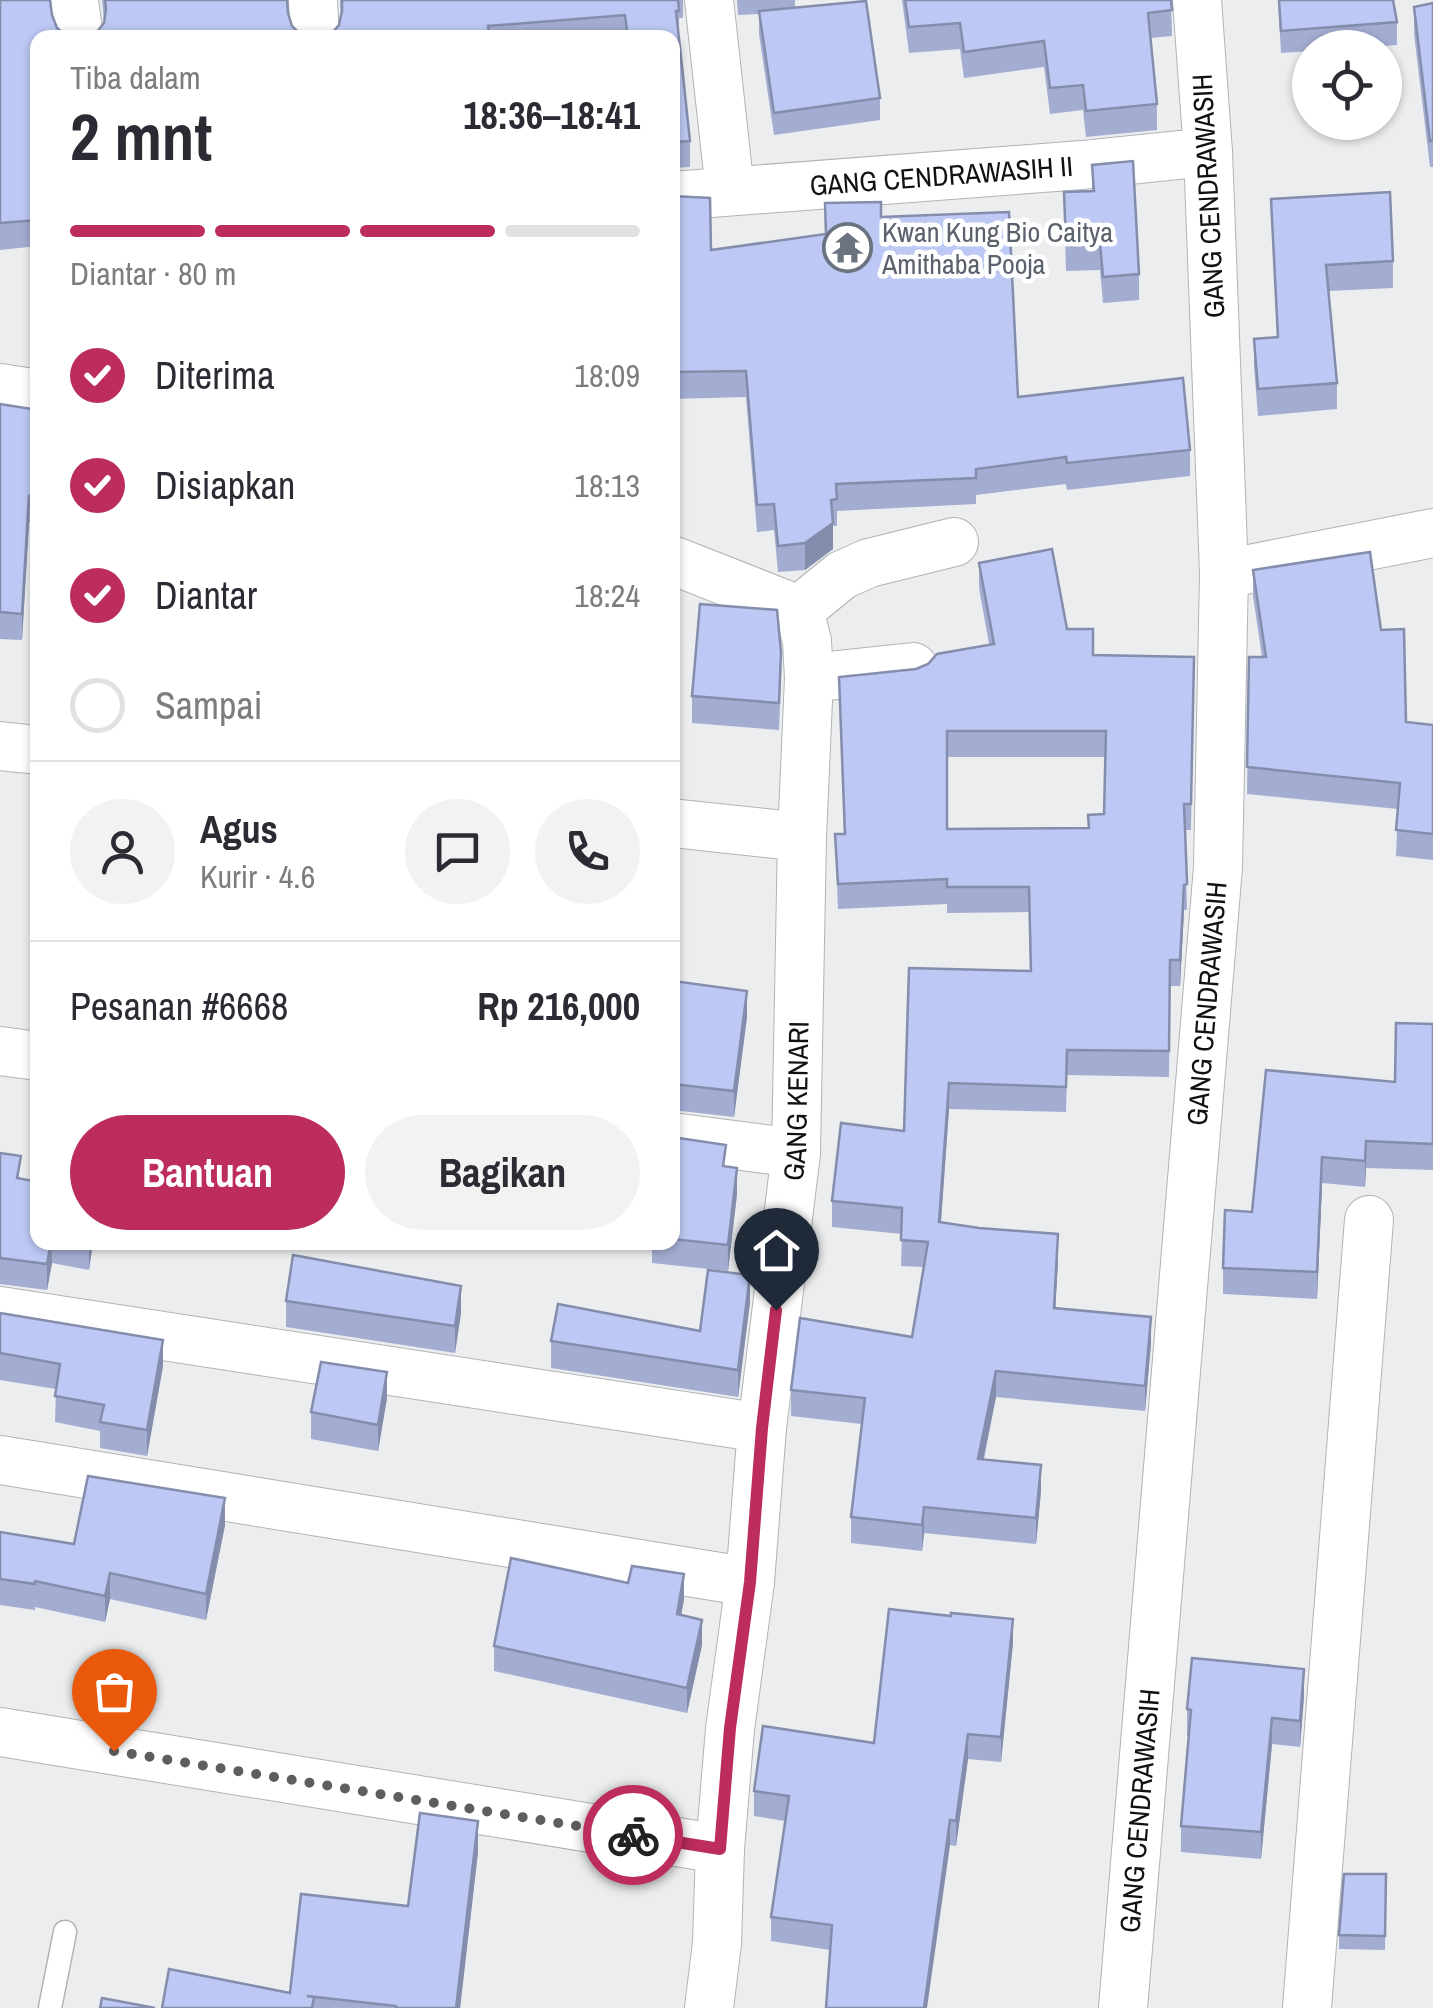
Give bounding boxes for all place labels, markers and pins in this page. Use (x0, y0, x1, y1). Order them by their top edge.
place label: Kwan Kung Bio Caitya Amithaba Pooja (881, 213, 1113, 283)
temple icon: Kwan Kung Bio Caitya Amithaba Pooja (821, 222, 873, 274)
pin (734, 1208, 819, 1311)
pin (72, 1649, 157, 1752)

